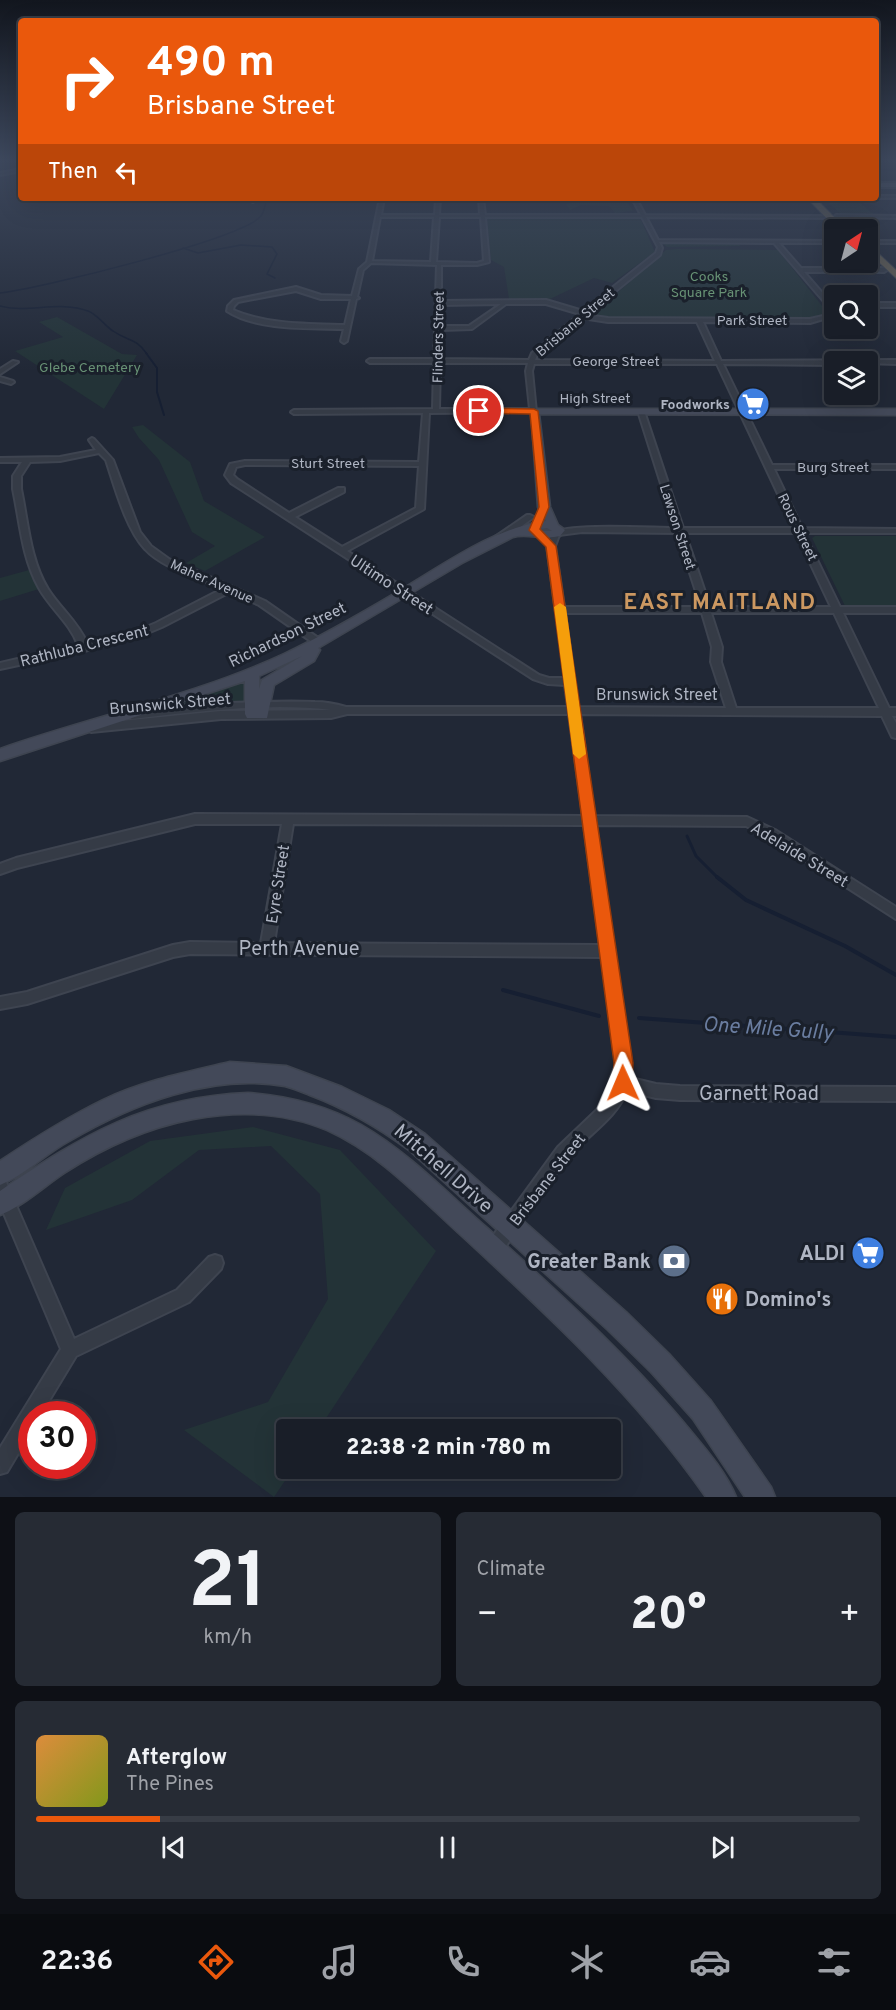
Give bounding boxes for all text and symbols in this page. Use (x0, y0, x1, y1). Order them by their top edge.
text: 490 m (147, 38, 275, 91)
icon: right (48, 42, 126, 120)
text: Brisbane Street (147, 90, 336, 124)
icon: left (110, 156, 143, 189)
text: Then (48, 159, 98, 186)
north arrow (824, 219, 878, 273)
map controls (824, 219, 878, 405)
park label: Cooks Square Park (671, 269, 747, 302)
street label: Brisbane Street (533, 285, 619, 361)
button: search (824, 285, 878, 339)
street label: Flinders Street (430, 291, 449, 383)
street label: Park Street (717, 313, 787, 330)
button: layers (824, 351, 878, 405)
street label: George Street (572, 354, 660, 371)
park label: Glebe Cemetery (39, 360, 141, 377)
pin (453, 385, 504, 436)
supermarket icon: Foodworks (735, 386, 771, 422)
street label: High Street (560, 391, 630, 408)
icon: arrive (462, 394, 495, 427)
place label: Foodworks (661, 397, 730, 414)
street label: Sturt Street (291, 456, 365, 473)
street label: Burg Street (797, 460, 869, 477)
street label: Lawson Street (655, 483, 698, 572)
street label: Rous Street (773, 491, 820, 564)
street label: Ultimo Street (345, 551, 436, 620)
street label: Maher Avenue (167, 557, 255, 608)
district label: EAST MAITLAND (623, 590, 817, 617)
street label: Richardson Street (226, 599, 350, 673)
street label: Rathluba Crescent (18, 621, 151, 673)
street label: Brunswick Street (596, 686, 718, 706)
street label: Brunswick Street (109, 690, 232, 720)
street label: Adelaide Street (747, 819, 851, 893)
street label: Eyre Street (263, 843, 295, 925)
street label: Perth Avenue (239, 937, 359, 963)
water label: One Mile Gully (702, 1011, 835, 1048)
position arrow (591, 1051, 655, 1115)
street label: Garnett Road (699, 1082, 819, 1108)
street label: Mitchell Drive (388, 1119, 498, 1220)
street label: Brisbane Street (506, 1130, 591, 1230)
supermarket icon: ALDI (850, 1235, 886, 1271)
place label: ALDI (799, 1242, 845, 1268)
bank icon: Greater Bank (656, 1243, 692, 1279)
place label: Greater Bank (527, 1250, 651, 1276)
restaurant icon: Domino's (704, 1281, 740, 1317)
place label: Domino's (745, 1288, 831, 1314)
speed limit sign: 30 (18, 1401, 96, 1479)
text: 22:38 · 2 min · 780 m (346, 1435, 551, 1462)
text: 21 (188, 1536, 267, 1635)
text: Climate (477, 1557, 545, 1583)
text: 20° (630, 1588, 706, 1645)
text: − (477, 1595, 498, 1637)
text: + (839, 1595, 860, 1637)
text: km/h (203, 1625, 252, 1651)
text: Afterglow (126, 1745, 227, 1772)
text: The Pines (126, 1772, 214, 1798)
icon: previous (157, 1831, 190, 1864)
icon: pause (431, 1831, 464, 1864)
icon: next (706, 1831, 739, 1864)
icon: directions (195, 1941, 237, 1983)
icon: music (319, 1941, 361, 1983)
icon: phone (442, 1941, 484, 1983)
icon: climate (566, 1941, 608, 1983)
icon: car (689, 1941, 731, 1983)
icon: filters (813, 1941, 855, 1983)
text: 22:36 (41, 1945, 113, 1979)

